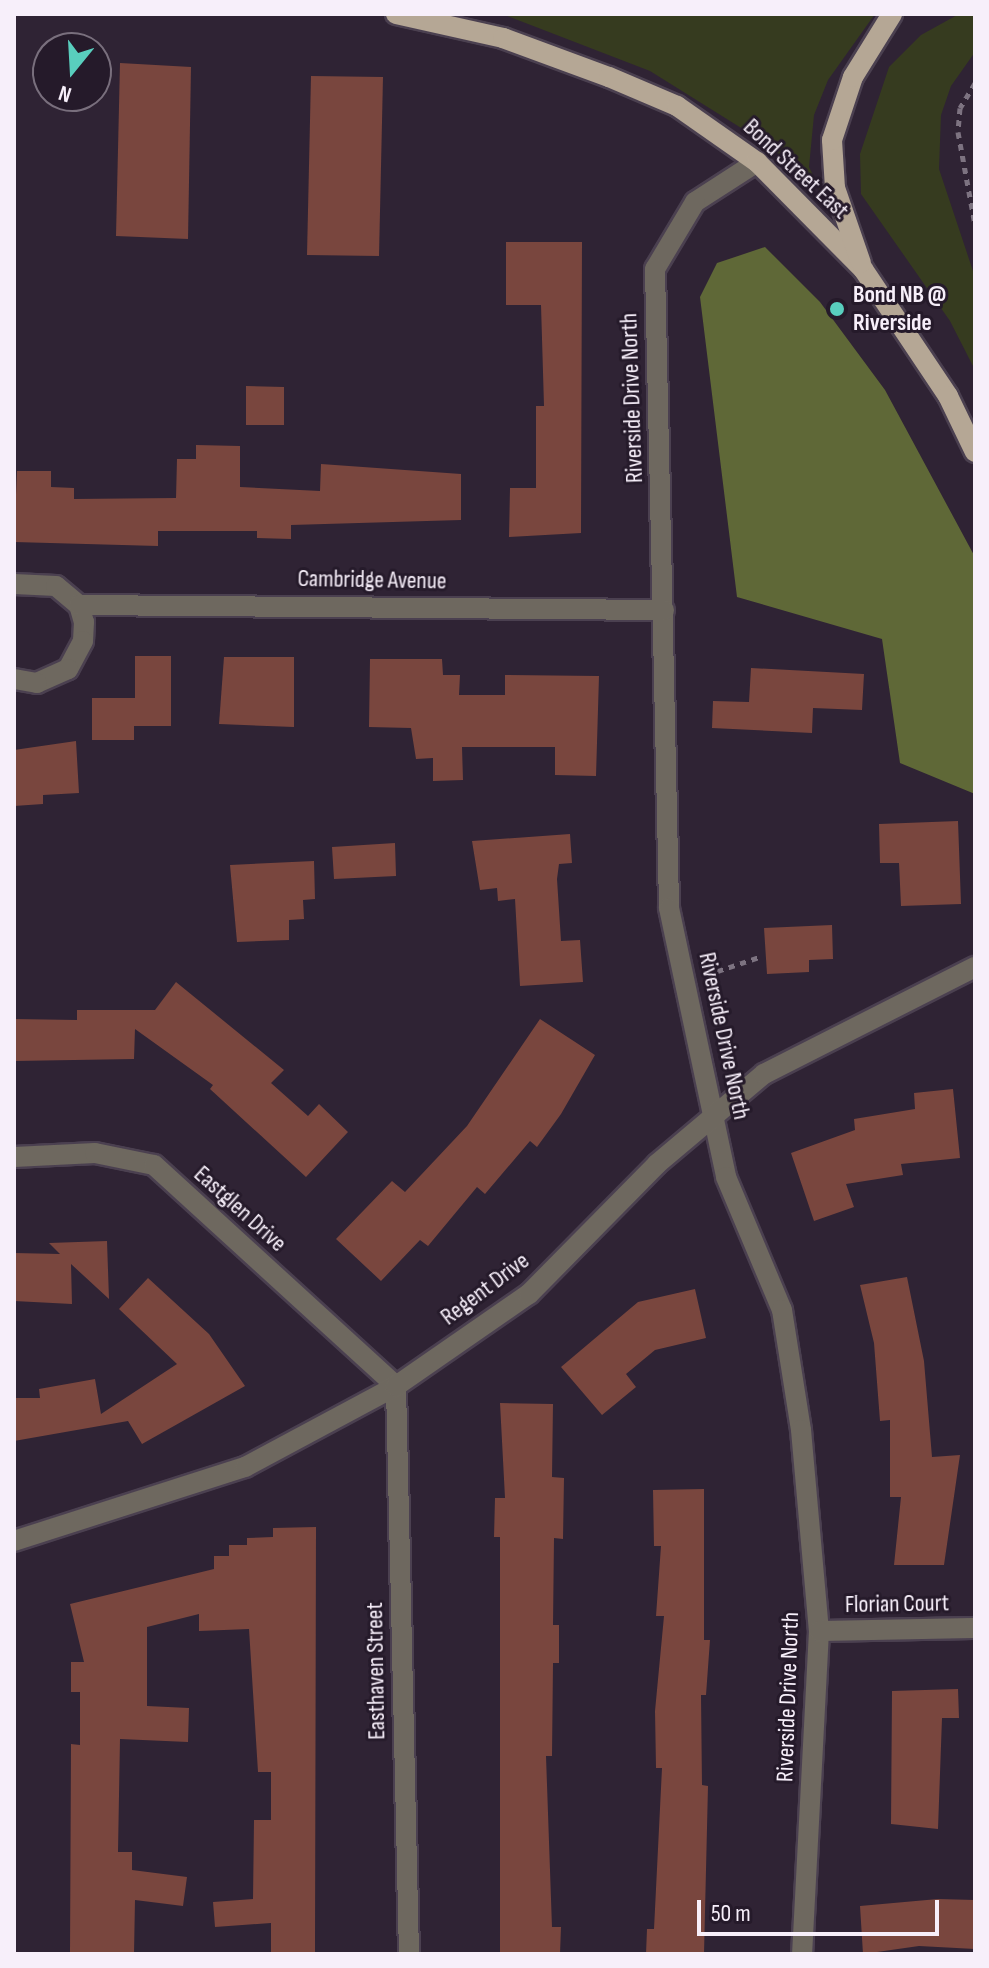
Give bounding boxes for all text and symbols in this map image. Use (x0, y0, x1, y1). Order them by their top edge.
north arrow (32, 32, 112, 112)
text: N (55, 79, 75, 108)
street label: Bond Street East (737, 113, 855, 225)
place label: Bond NB @ Riverside (853, 281, 946, 337)
marker: Bond NB @ Riverside (828, 300, 846, 318)
street label: Riverside Drive North (615, 313, 649, 483)
street label: Cambridge Avenue (297, 564, 447, 596)
street label: Riverside Drive North (692, 950, 756, 1122)
street label: Eastglen Drive (188, 1160, 292, 1258)
street label: Regent Drive (435, 1246, 535, 1332)
street label: Florian Court (845, 1589, 949, 1619)
street label: Easthaven Street (360, 1602, 392, 1740)
street label: Riverside Drive North (771, 1612, 805, 1782)
scale bar (701, 1884, 943, 1934)
text: 50 m (711, 1899, 751, 1928)

